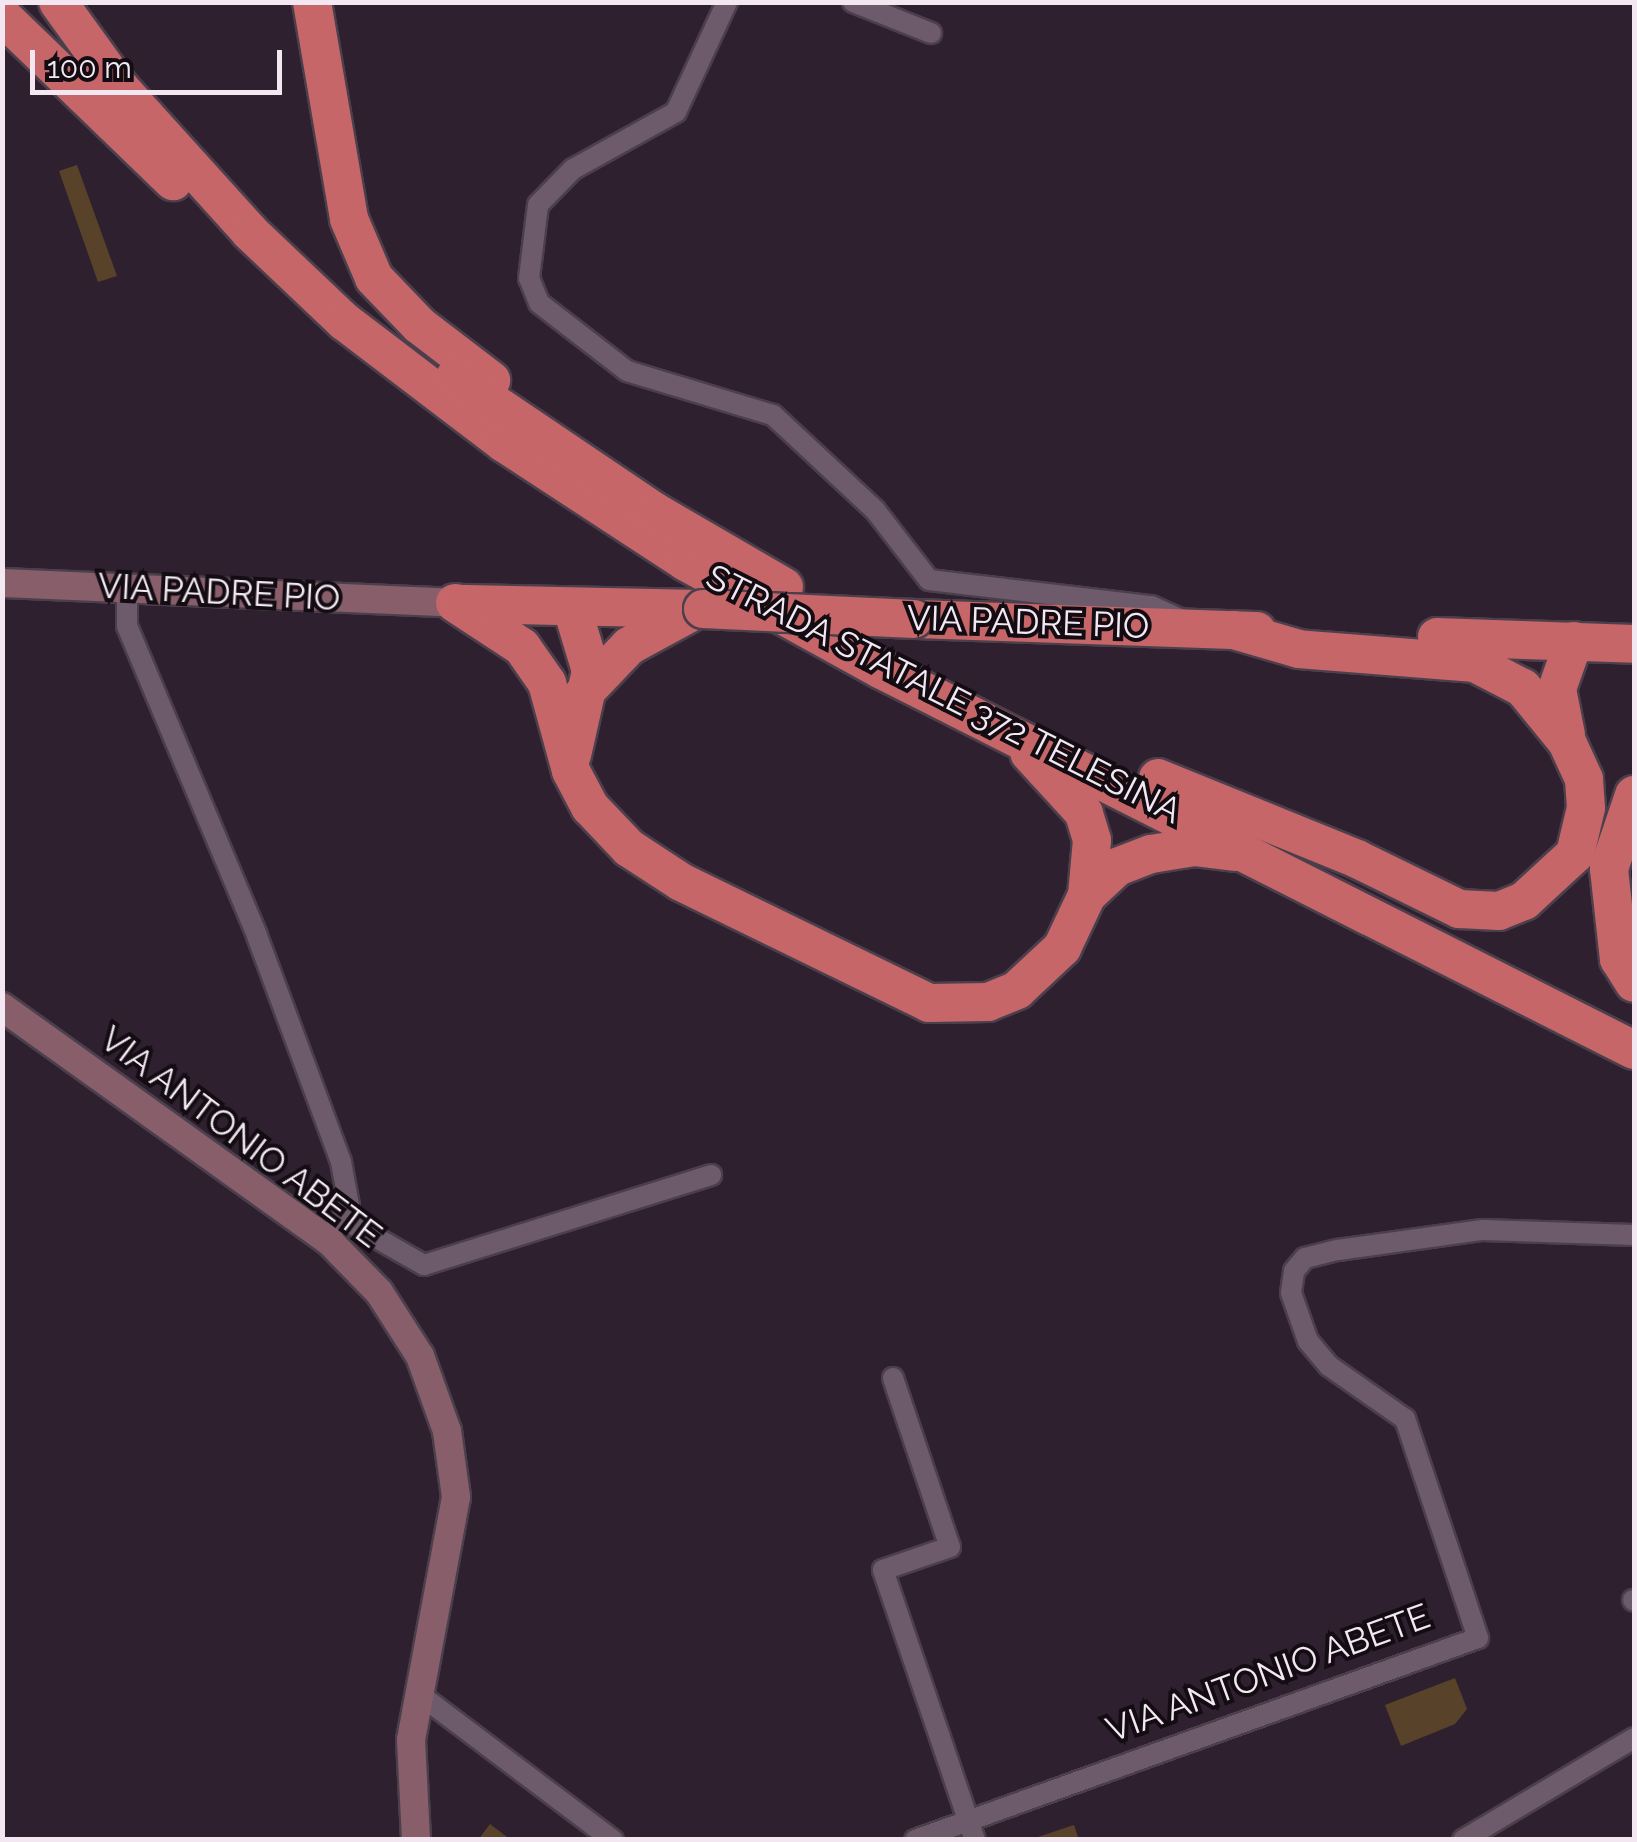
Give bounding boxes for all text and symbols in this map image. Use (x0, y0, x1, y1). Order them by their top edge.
scale bar (35, 30, 288, 92)
text: 100 m (47, 50, 132, 85)
street label: STRADA STATALE 372 TELESINA (699, 555, 1189, 833)
street label: VIA PADRE PIO (96, 565, 342, 619)
street label: VIA PADRE PIO (906, 597, 1150, 647)
street label: VIA ANTONIO ABETE (91, 1017, 391, 1257)
street label: VIA ANTONIO ABETE (1099, 1594, 1437, 1752)

